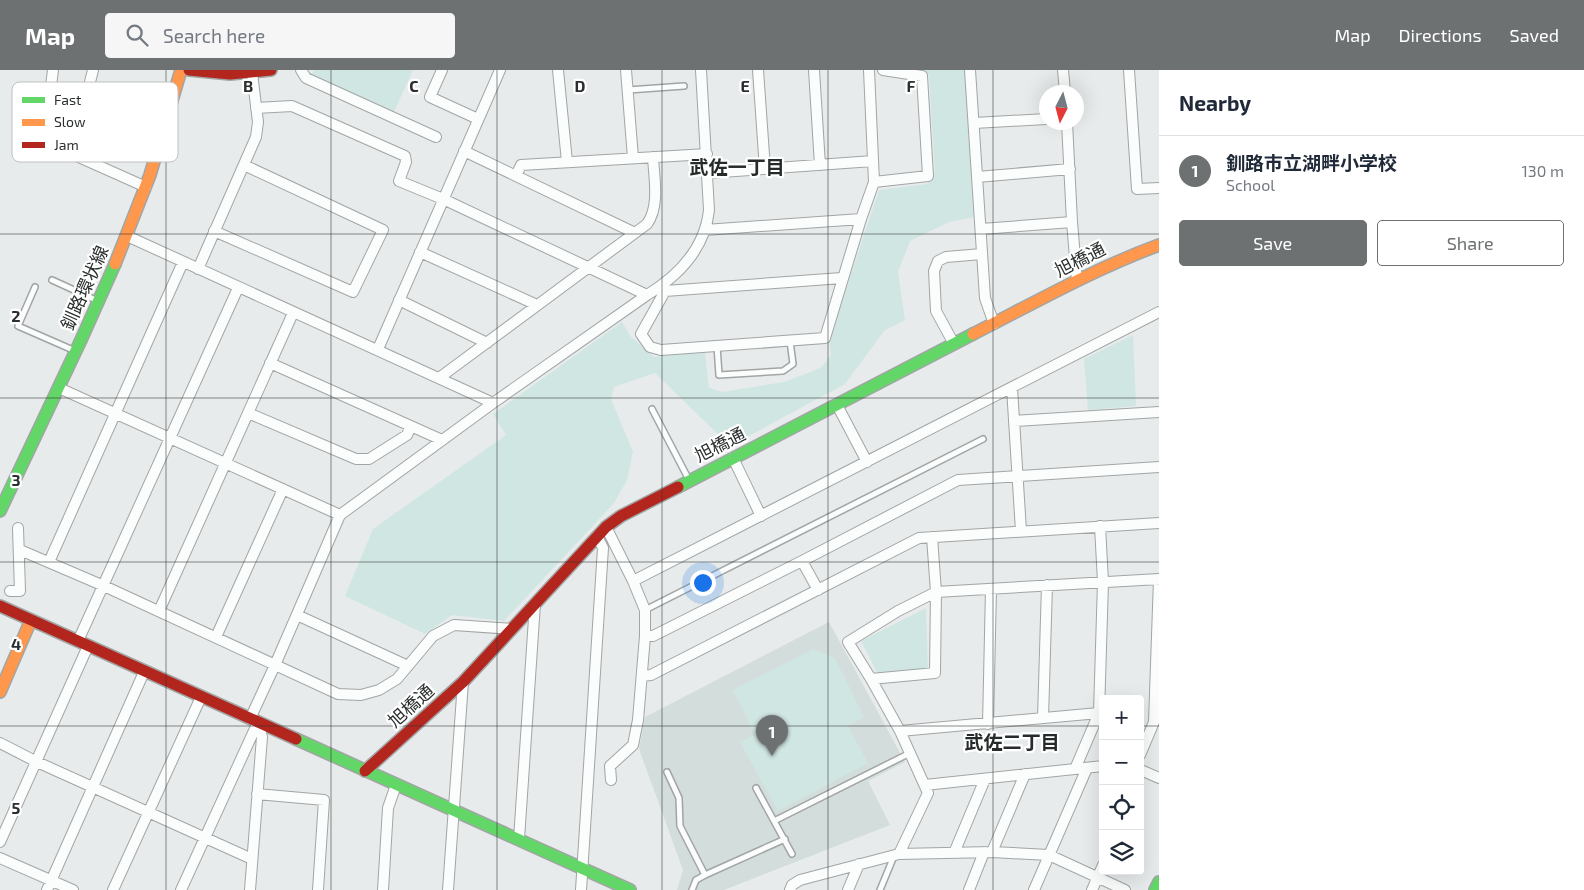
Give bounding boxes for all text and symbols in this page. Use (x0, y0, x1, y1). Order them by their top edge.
search box (105, 13, 455, 58)
text: Map (25, 21, 75, 50)
icon: search (123, 21, 151, 49)
text: Search here (163, 24, 265, 47)
text: Map (1334, 24, 1371, 46)
text: Directions (1399, 24, 1482, 46)
text: Saved (1510, 24, 1559, 46)
text: B (243, 76, 253, 95)
text: C (409, 76, 419, 95)
text: D (575, 76, 586, 95)
text: E (740, 76, 750, 95)
text: F (907, 76, 916, 95)
legend (12, 82, 178, 162)
north arrow (1039, 85, 1084, 130)
text: Nearby (1179, 90, 1251, 115)
text: Fast (54, 91, 81, 108)
text: Slow (54, 113, 86, 130)
text: Jam (54, 136, 79, 153)
text: 釧路市立湖畔小学校 (1226, 151, 1397, 174)
district label: 武佐一丁目 (689, 155, 785, 178)
text: 1 (1192, 161, 1198, 180)
text: 130 m (1522, 161, 1564, 180)
text: School (1226, 175, 1275, 194)
button: Save (1179, 220, 1367, 266)
button: Share (1377, 220, 1564, 266)
street label: 旭橋通 (1050, 237, 1109, 281)
street label: 釧路環状線 (56, 242, 112, 333)
text: 2 (11, 306, 21, 325)
street label: 旭橋通 (690, 422, 749, 466)
text: 3 (11, 470, 21, 489)
your location (690, 570, 716, 596)
text: 4 (11, 634, 21, 653)
street label: 旭橋通 (383, 679, 438, 731)
map controls (1099, 695, 1144, 875)
button: + (1099, 695, 1144, 740)
pin: 1 (756, 715, 788, 756)
district label: 武佐二丁目 (964, 730, 1060, 753)
button: − (1099, 740, 1144, 785)
button: locate (1099, 785, 1144, 830)
text: 5 (12, 798, 21, 817)
button: layers (1099, 830, 1144, 875)

